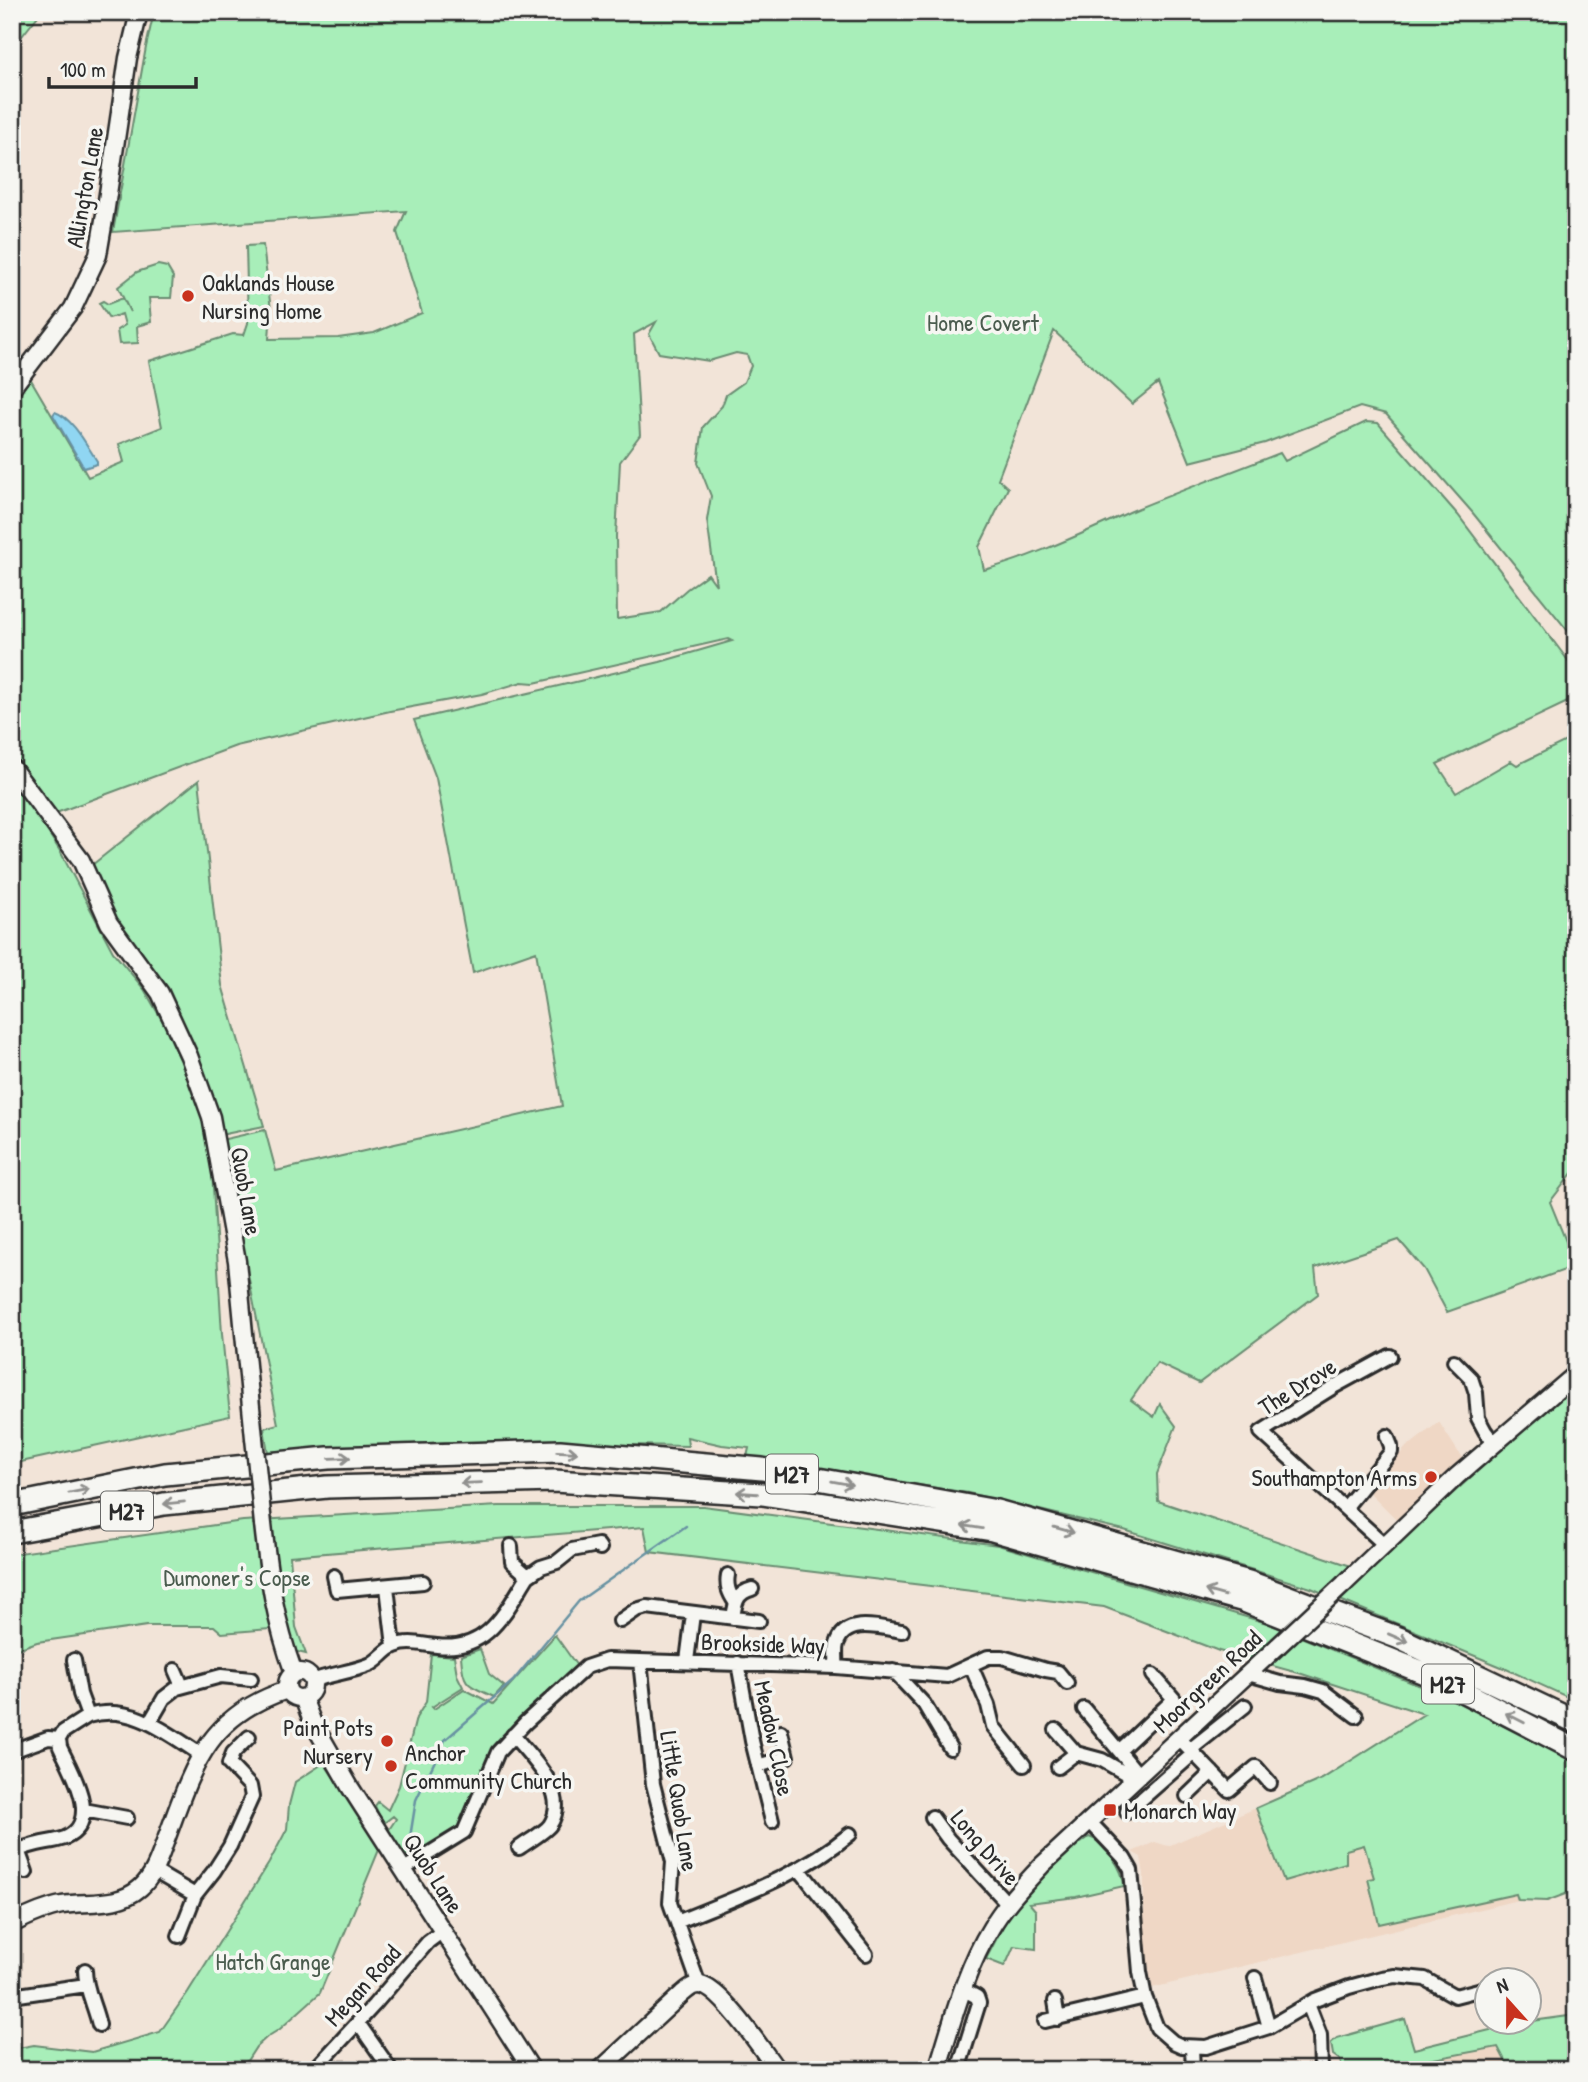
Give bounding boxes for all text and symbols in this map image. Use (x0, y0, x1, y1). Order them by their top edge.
scale bar (49, 46, 196, 90)
text: 100 m (60, 55, 106, 84)
street label: Allington Lane (58, 124, 110, 250)
place label: Oaklands House Nursing Home (202, 266, 335, 326)
marker: Oaklands House Nursing Home (180, 288, 196, 304)
park label: Home Covert (927, 306, 1040, 338)
street label: Quob Lane (224, 1144, 271, 1238)
street label: The Drove (1252, 1349, 1342, 1422)
one-way arrow (555, 1445, 578, 1458)
one-way arrow (328, 1451, 351, 1464)
road number: M27 (766, 1455, 818, 1494)
place label: Southampton Arms (1252, 1461, 1417, 1493)
marker: Southampton Arms (1423, 1469, 1439, 1485)
one-way arrow (460, 1476, 483, 1490)
one-way arrow (830, 1477, 853, 1490)
one-way arrow (67, 1484, 90, 1498)
one-way arrow (736, 1486, 759, 1499)
road number: M27 (101, 1492, 153, 1530)
one-way arrow (164, 1497, 186, 1510)
one-way arrow (961, 1520, 984, 1533)
one-way arrow (1053, 1524, 1075, 1537)
park label: Dumoner's Copse (163, 1561, 311, 1593)
one-way arrow (1204, 1586, 1227, 1599)
street label: Moorgreen Road (1146, 1622, 1268, 1740)
street label: Brookside Way (700, 1625, 826, 1661)
one-way arrow (1386, 1633, 1408, 1646)
road number: M27 (1422, 1665, 1474, 1704)
street label: Meadow Close (747, 1677, 803, 1799)
place label: Paint Pots Nursery (283, 1711, 373, 1771)
one-way arrow (1505, 1711, 1526, 1725)
street label: Little Quob Lane (653, 1729, 707, 1874)
marker: Paint Pots Nursery (379, 1733, 395, 1749)
place label: Anchor Community Church (405, 1736, 572, 1796)
marker: Anchor Community Church (383, 1758, 399, 1774)
place label: Monarch Way (1124, 1794, 1237, 1826)
street label: Long Drive (944, 1802, 1028, 1892)
marker: Monarch Way (1102, 1802, 1118, 1818)
street label: Quob Lane (396, 1827, 472, 1919)
street label: Megan Road (317, 1937, 407, 2033)
park label: Hatch Grange (215, 1945, 331, 1977)
north arrow (1472, 1966, 1542, 2036)
text: N (1493, 1971, 1511, 1999)

